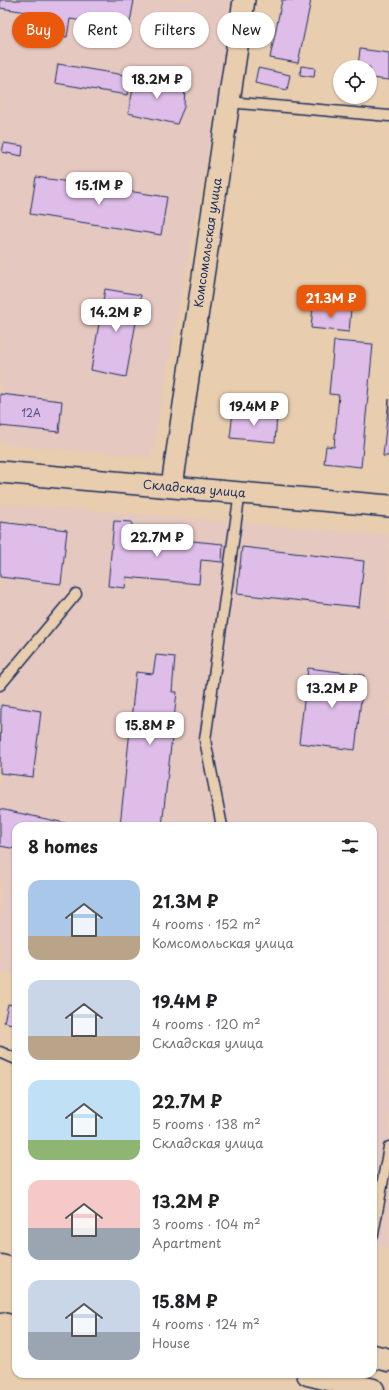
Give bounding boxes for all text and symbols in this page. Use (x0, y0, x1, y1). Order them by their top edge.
chip: Buy (12, 12, 65, 48)
chip: Rent (73, 12, 132, 48)
chip: Filters (140, 12, 209, 48)
chip: New (217, 12, 275, 48)
map controls (333, 60, 377, 104)
button: locate (333, 60, 377, 104)
pin: 18.2M ₽ (120, 66, 194, 100)
text: 18.2M ₽ (131, 69, 183, 88)
pin: 15.1M ₽ (62, 172, 136, 206)
text: 15.1M ₽ (75, 175, 123, 194)
street label: Комсомольская улица (189, 176, 226, 309)
pin: 21.3M ₽ (294, 285, 368, 319)
text: 21.3M ₽ (306, 288, 356, 307)
pin: 14.2M ₽ (79, 299, 153, 333)
text: 14.2M ₽ (90, 302, 142, 321)
pin: 19.4M ₽ (217, 393, 291, 427)
text: 19.4M ₽ (229, 396, 279, 415)
house number: 12А (21, 405, 41, 420)
street label: Складская улица (142, 475, 247, 501)
pin: 22.7M ₽ (120, 524, 194, 558)
text: 22.7M ₽ (130, 527, 184, 546)
pin: 13.2M ₽ (295, 675, 369, 709)
text: 13.2M ₽ (306, 678, 358, 697)
pin: 15.8M ₽ (113, 712, 187, 746)
text: 15.8M ₽ (125, 715, 175, 734)
text: 8 homes (28, 833, 98, 859)
icon: filters (339, 835, 361, 857)
text: 21.3M ₽ (152, 888, 218, 914)
icon: home (60, 896, 108, 944)
text: 4 rooms · 152 m² (152, 914, 261, 933)
text: Комсомольская улица (152, 933, 294, 952)
text: 19.4M ₽ (152, 988, 217, 1014)
icon: home (60, 996, 108, 1044)
text: 4 rooms · 120 m² (152, 1014, 261, 1033)
text: Складская улица (152, 1033, 264, 1052)
text: 22.7M ₽ (152, 1088, 222, 1114)
icon: home (60, 1096, 108, 1144)
text: 5 rooms · 138 m² (152, 1114, 261, 1133)
text: Складская улица (152, 1133, 264, 1152)
text: 13.2M ₽ (152, 1188, 219, 1214)
icon: home (60, 1196, 108, 1244)
text: 3 rooms · 104 m² (152, 1214, 261, 1233)
text: Apartment (152, 1233, 221, 1252)
text: 15.8M ₽ (152, 1288, 218, 1314)
icon: home (60, 1296, 108, 1344)
text: 4 rooms · 124 m² (152, 1314, 260, 1333)
text: House (152, 1333, 190, 1352)

